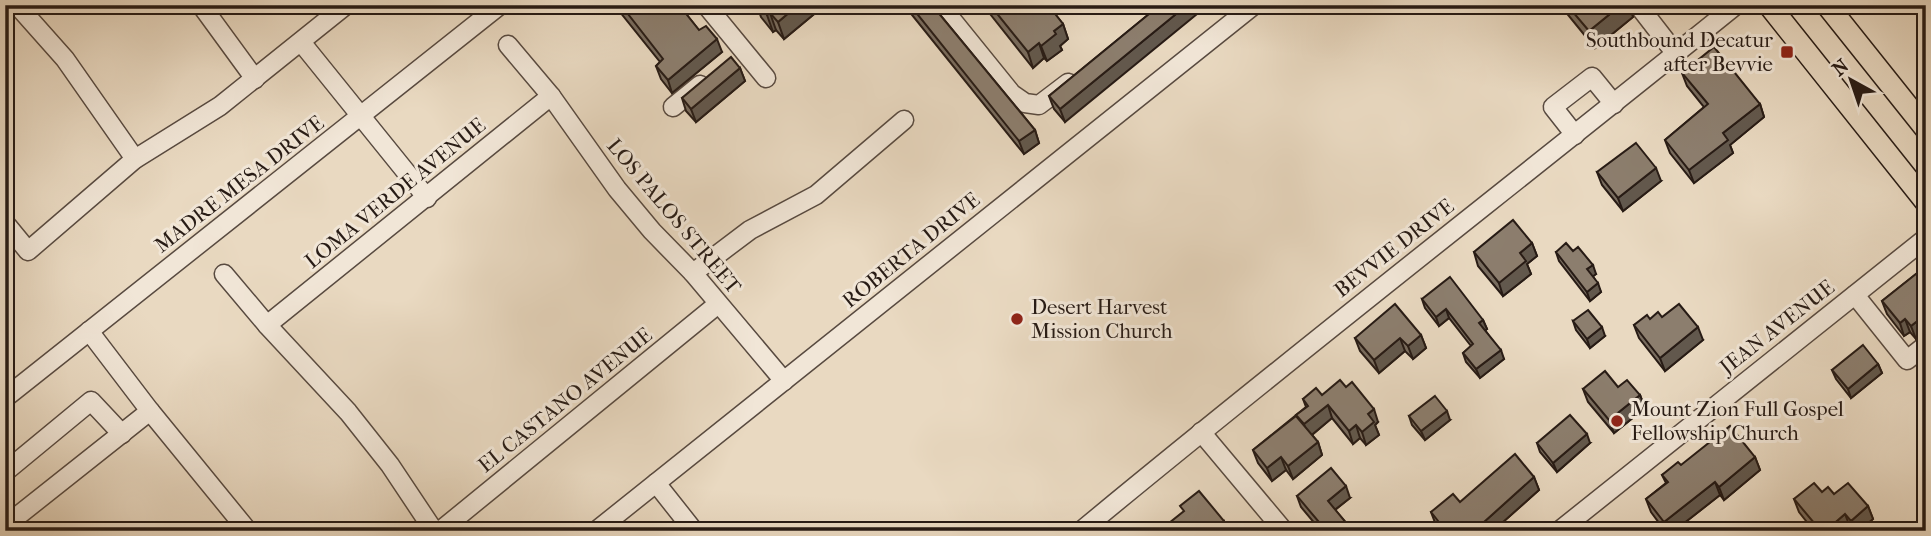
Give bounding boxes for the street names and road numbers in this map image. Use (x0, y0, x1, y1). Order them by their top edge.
street label: MADRE MESA DRIVE (150, 110, 328, 257)
street label: LOMA VERDE AVENUE (300, 113, 490, 273)
street label: LOS PALOS STREET (602, 134, 746, 299)
street label: ROBERTA DRIVE (838, 187, 985, 313)
street label: BEVVIE DRIVE (1329, 194, 1459, 302)
street label: JEAN AVENUE (1713, 275, 1839, 380)
street label: EL CASTANO AVENUE (473, 322, 657, 477)

